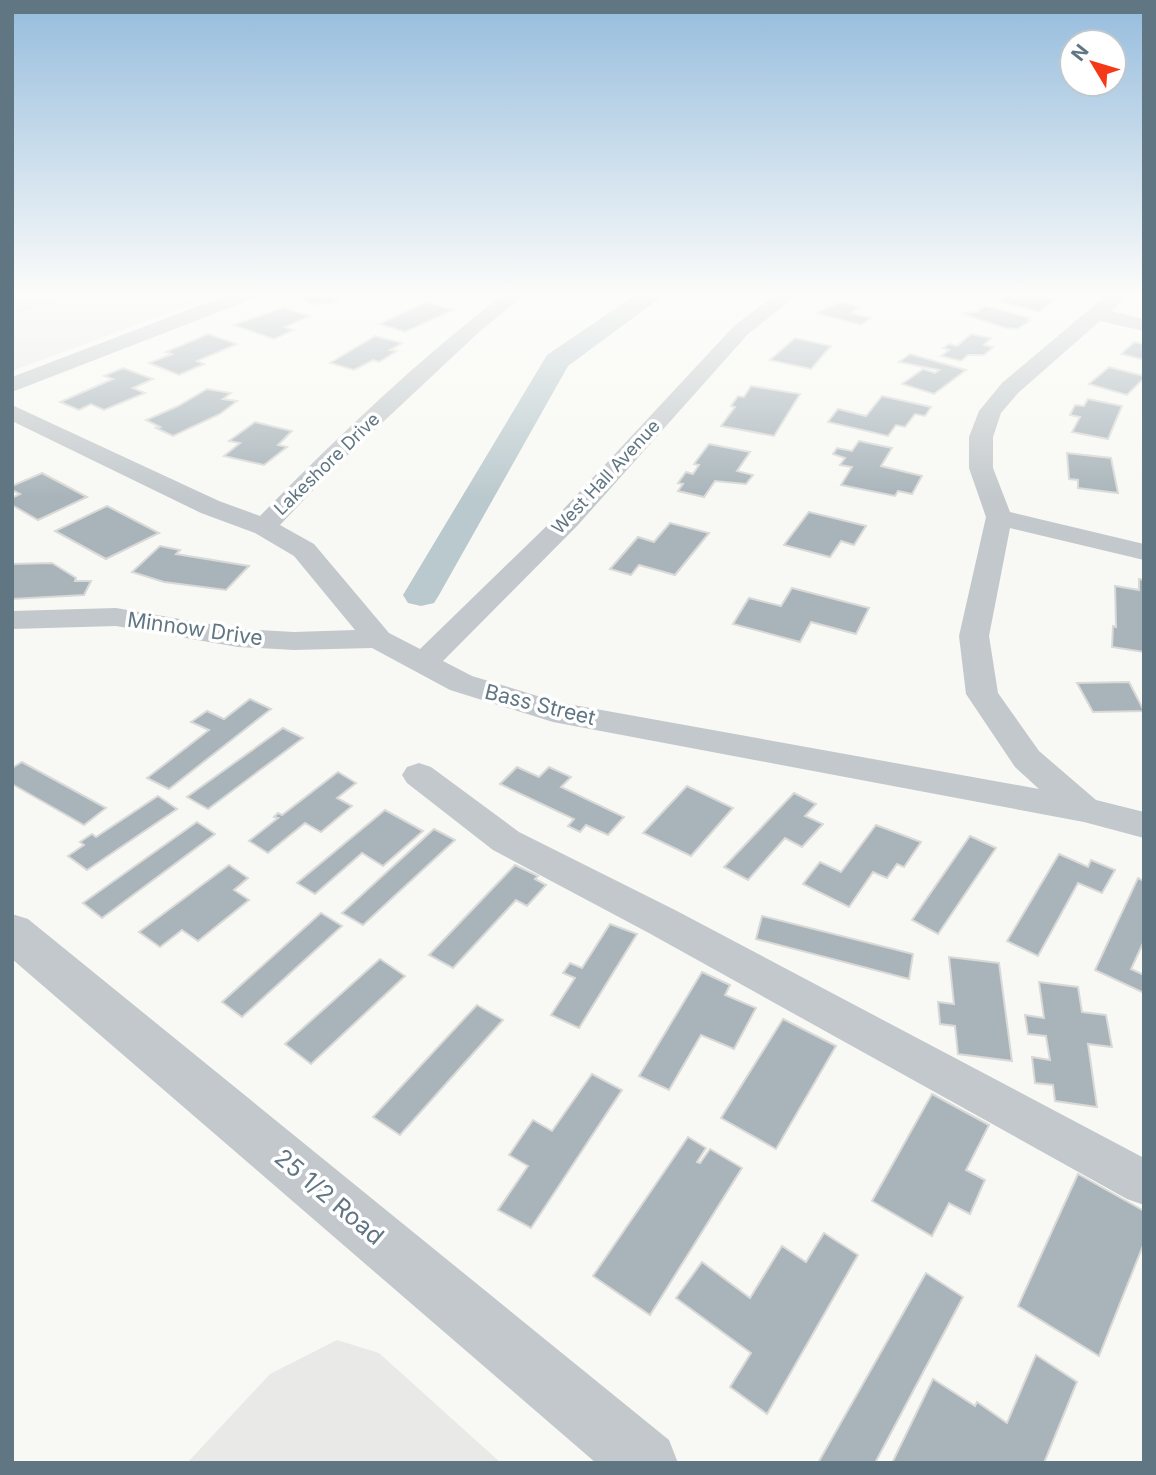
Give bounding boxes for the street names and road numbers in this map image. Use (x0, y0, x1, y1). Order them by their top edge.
street label: Lakeshore Drive (270, 408, 384, 519)
street label: West Hall Avenue (547, 415, 664, 538)
street label: Minnow Drive (126, 607, 264, 650)
street label: Bass Street (482, 679, 598, 730)
street label: 25 1/2 Road (269, 1143, 390, 1251)

